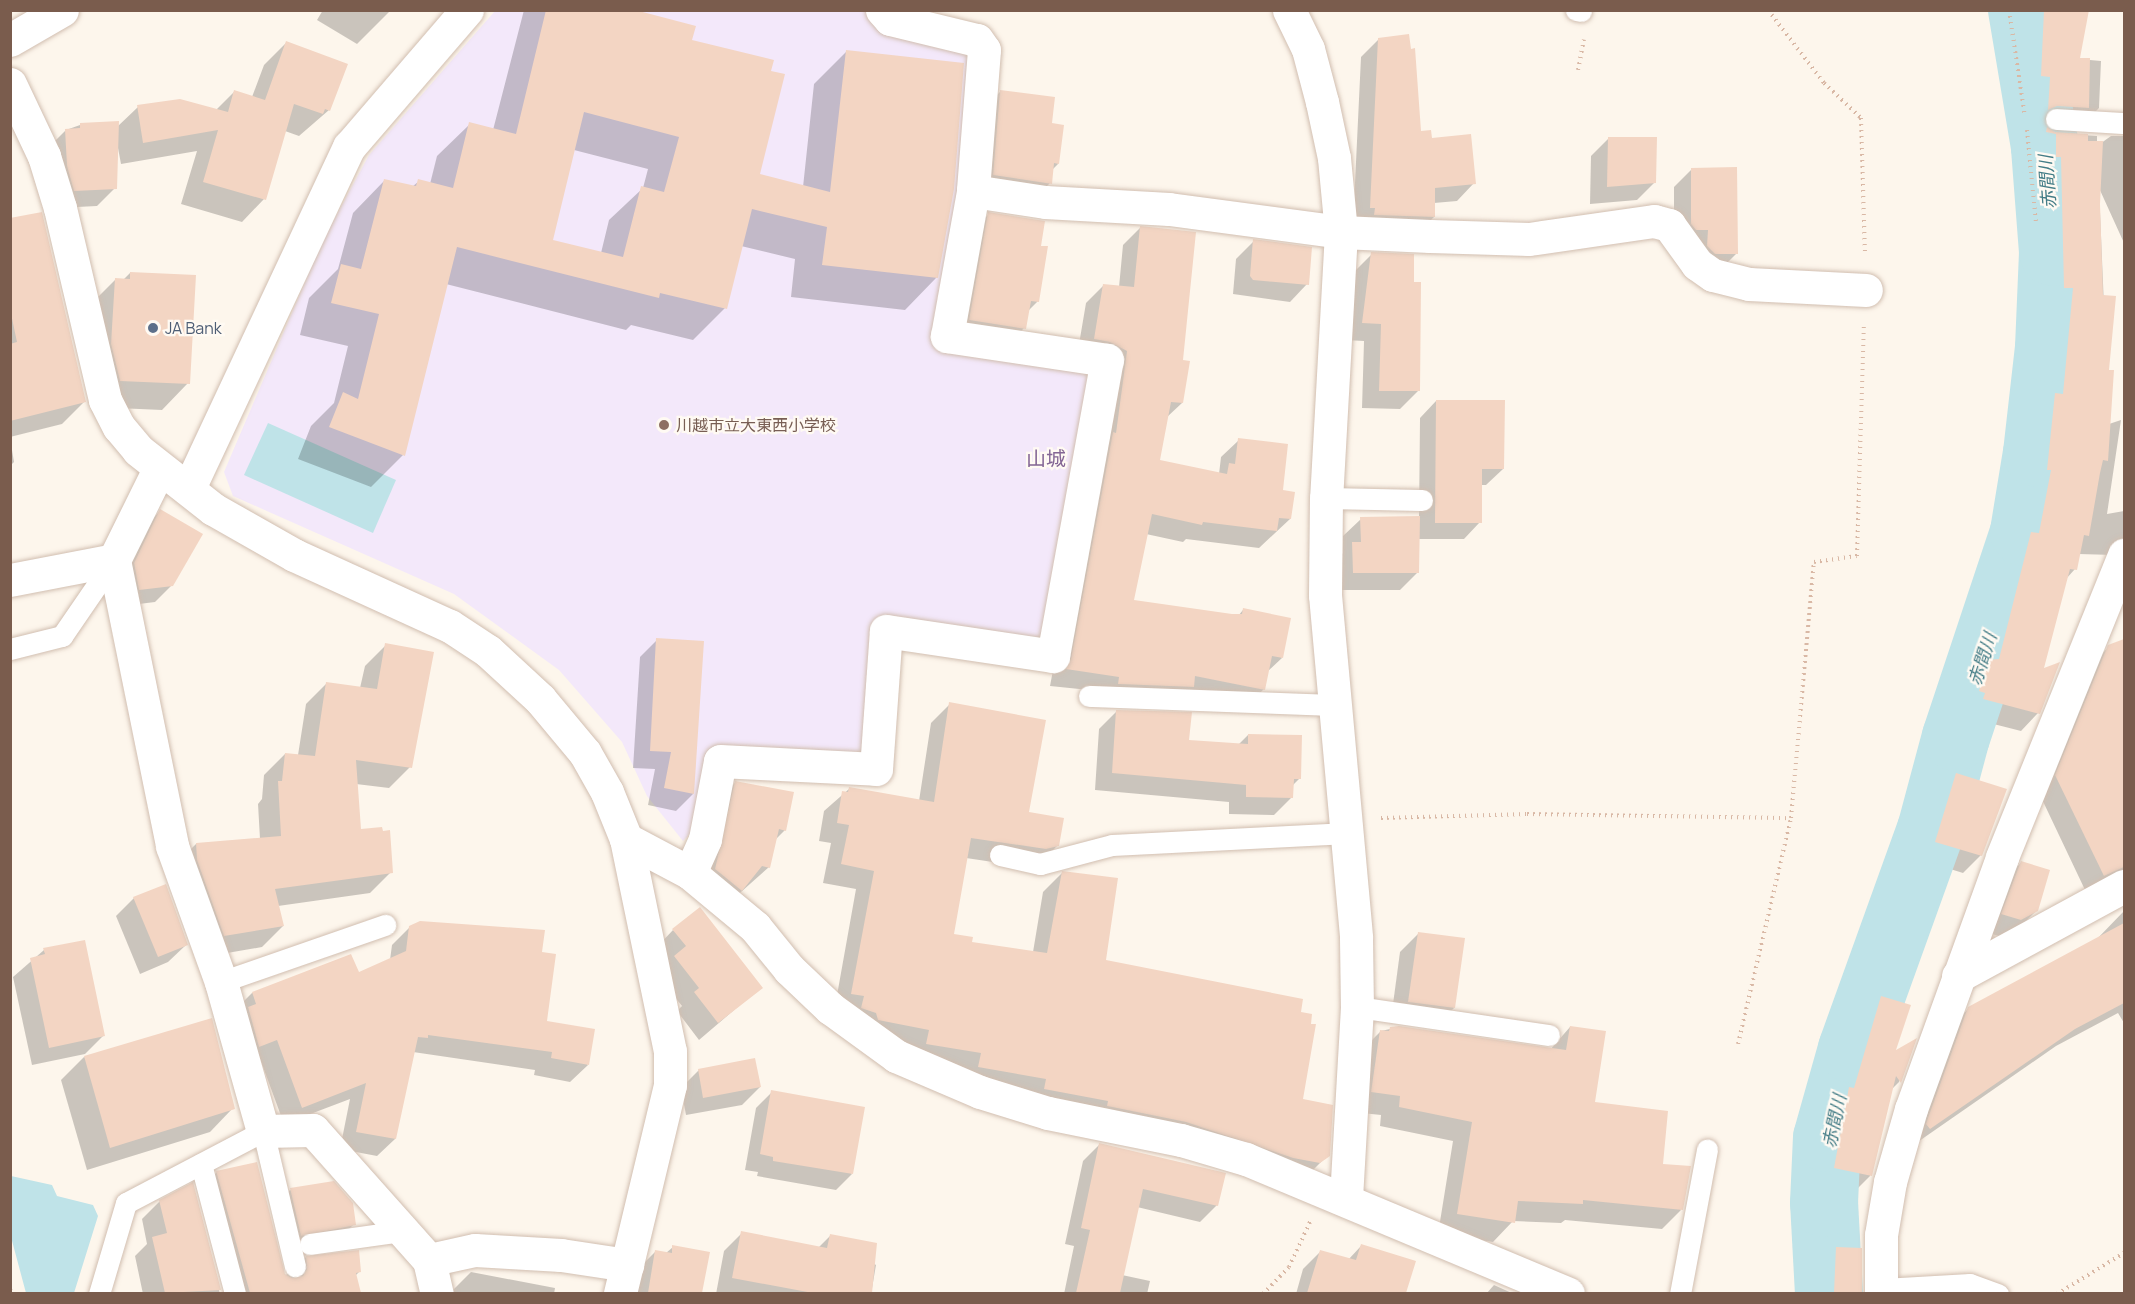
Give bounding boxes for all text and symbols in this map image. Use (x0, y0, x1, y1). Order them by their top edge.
water label: 赤間川 (2034, 154, 2060, 210)
place label: JA Bank (165, 318, 222, 338)
marker: JA Bank (146, 321, 160, 335)
place label: 川越市立大東西小学校 (676, 415, 836, 435)
marker: 川越市立大東西小学校 (657, 418, 671, 432)
district label: 山城 (1026, 446, 1066, 470)
water label: 赤間川 (1963, 630, 2001, 688)
water label: 赤間川 (1818, 1092, 1850, 1150)

